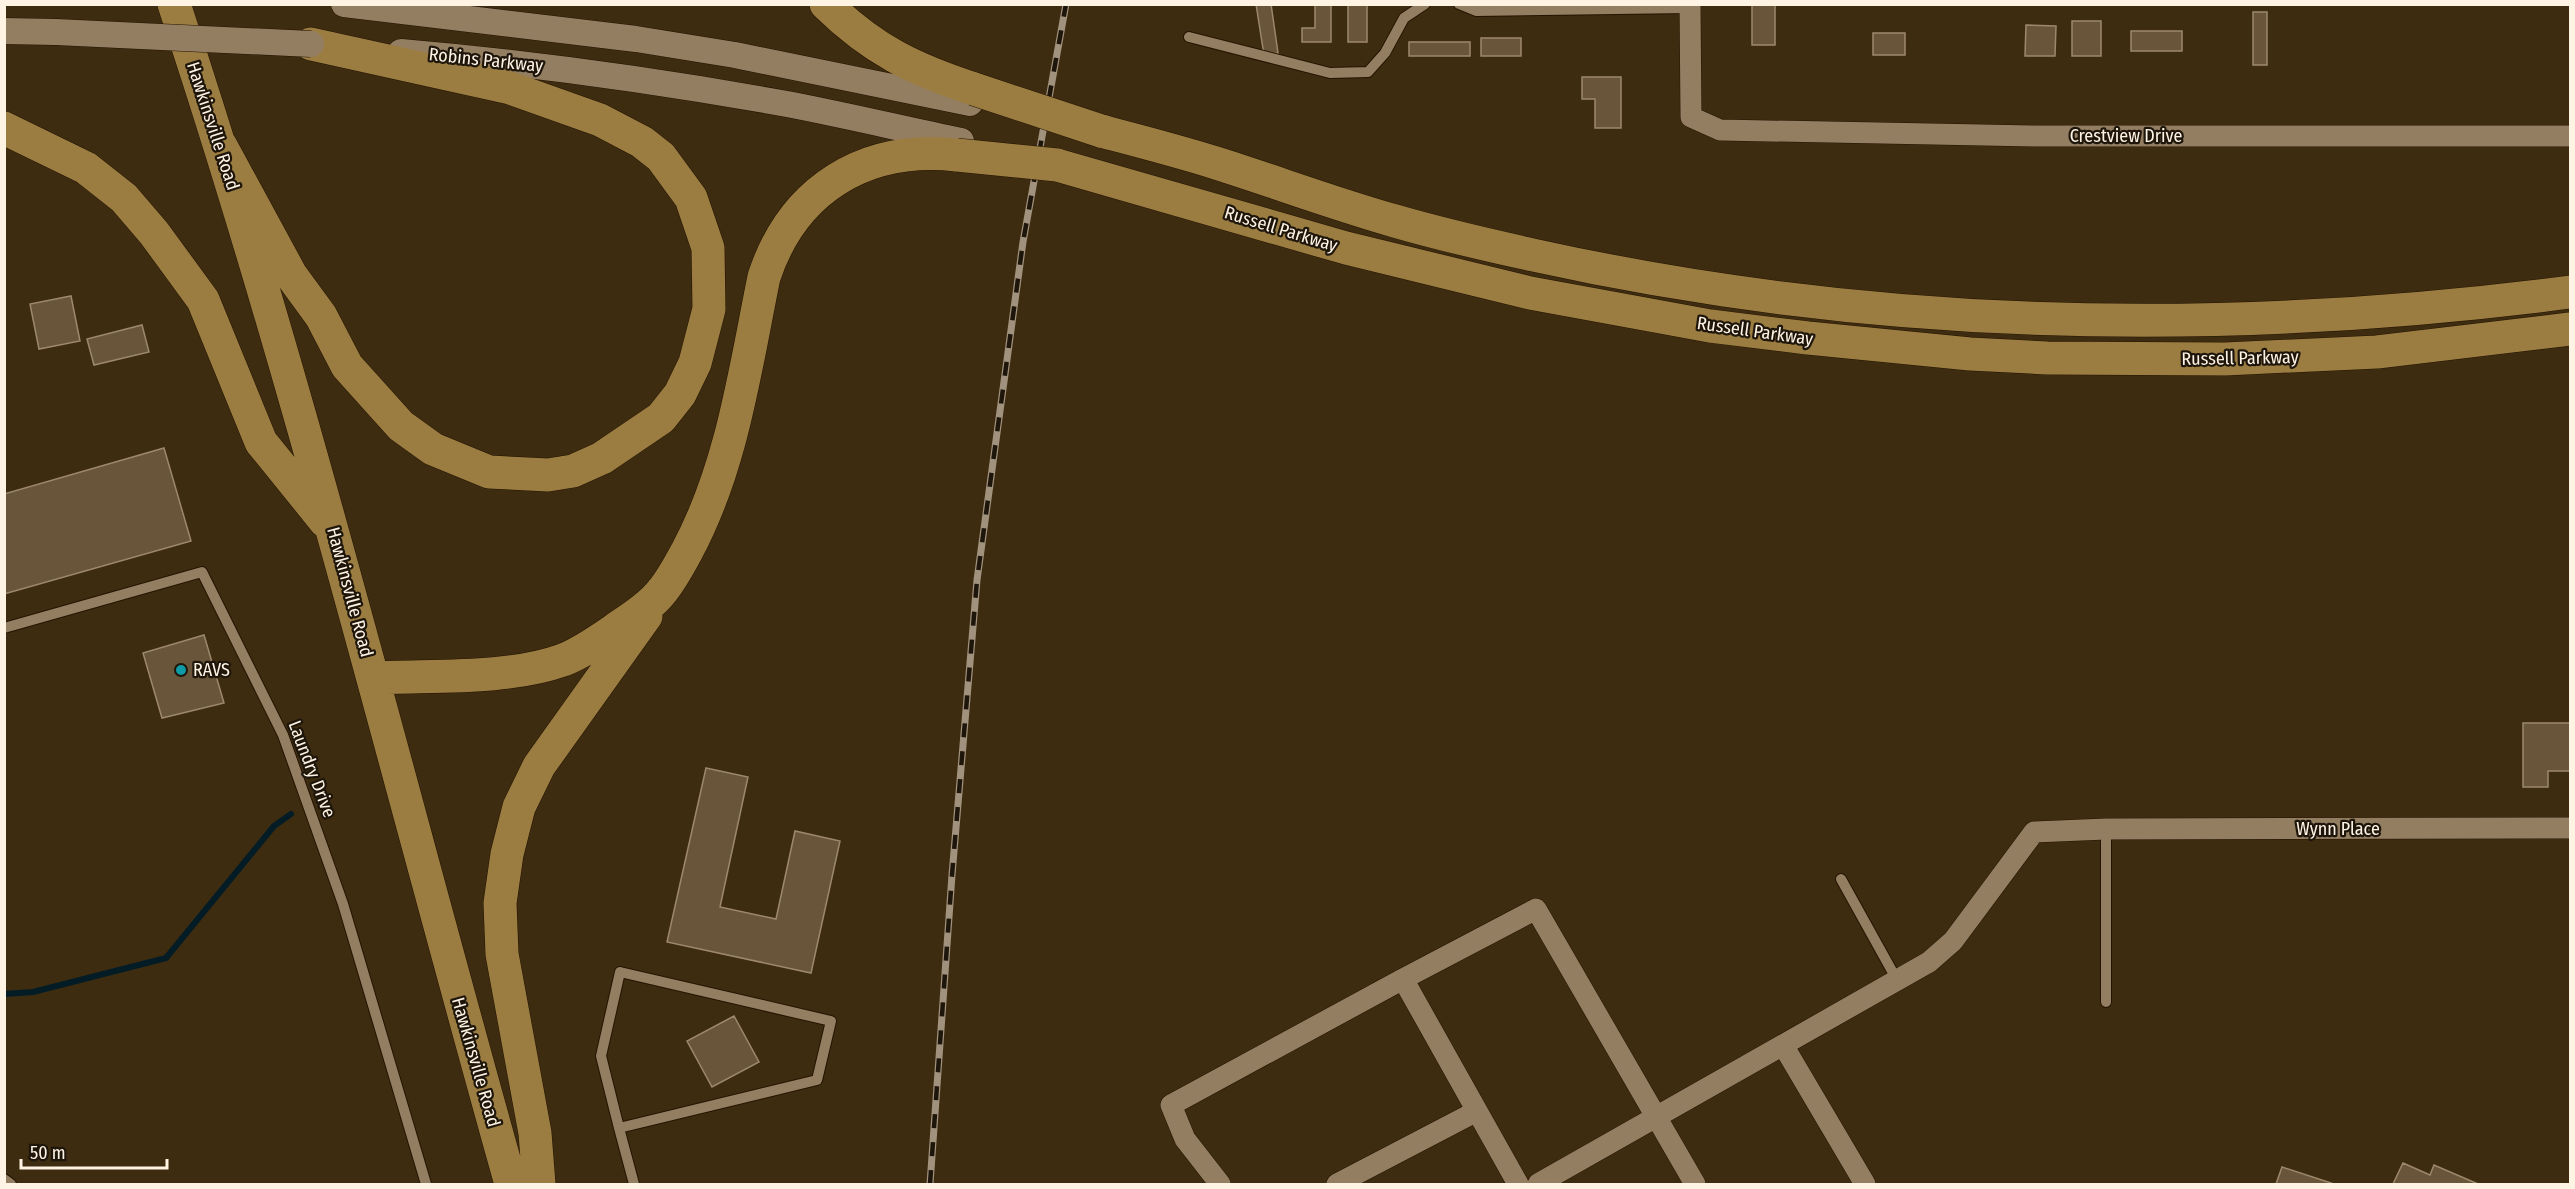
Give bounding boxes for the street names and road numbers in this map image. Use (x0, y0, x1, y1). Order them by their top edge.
street label: Robins Parkway (428, 43, 544, 77)
street label: Hawkinsville Road (182, 59, 244, 193)
street label: Crestview Drive (2070, 125, 2182, 147)
street label: Russell Parkway (1222, 201, 1340, 257)
street label: Russell Parkway (1695, 312, 1815, 350)
street label: Russell Parkway (2181, 346, 2299, 370)
street label: Hawkinsville Road (322, 525, 378, 659)
street label: Laundry Drive (283, 718, 341, 821)
street label: Wynn Place (2296, 818, 2380, 840)
street label: Hawkinsville Road (447, 995, 505, 1129)

